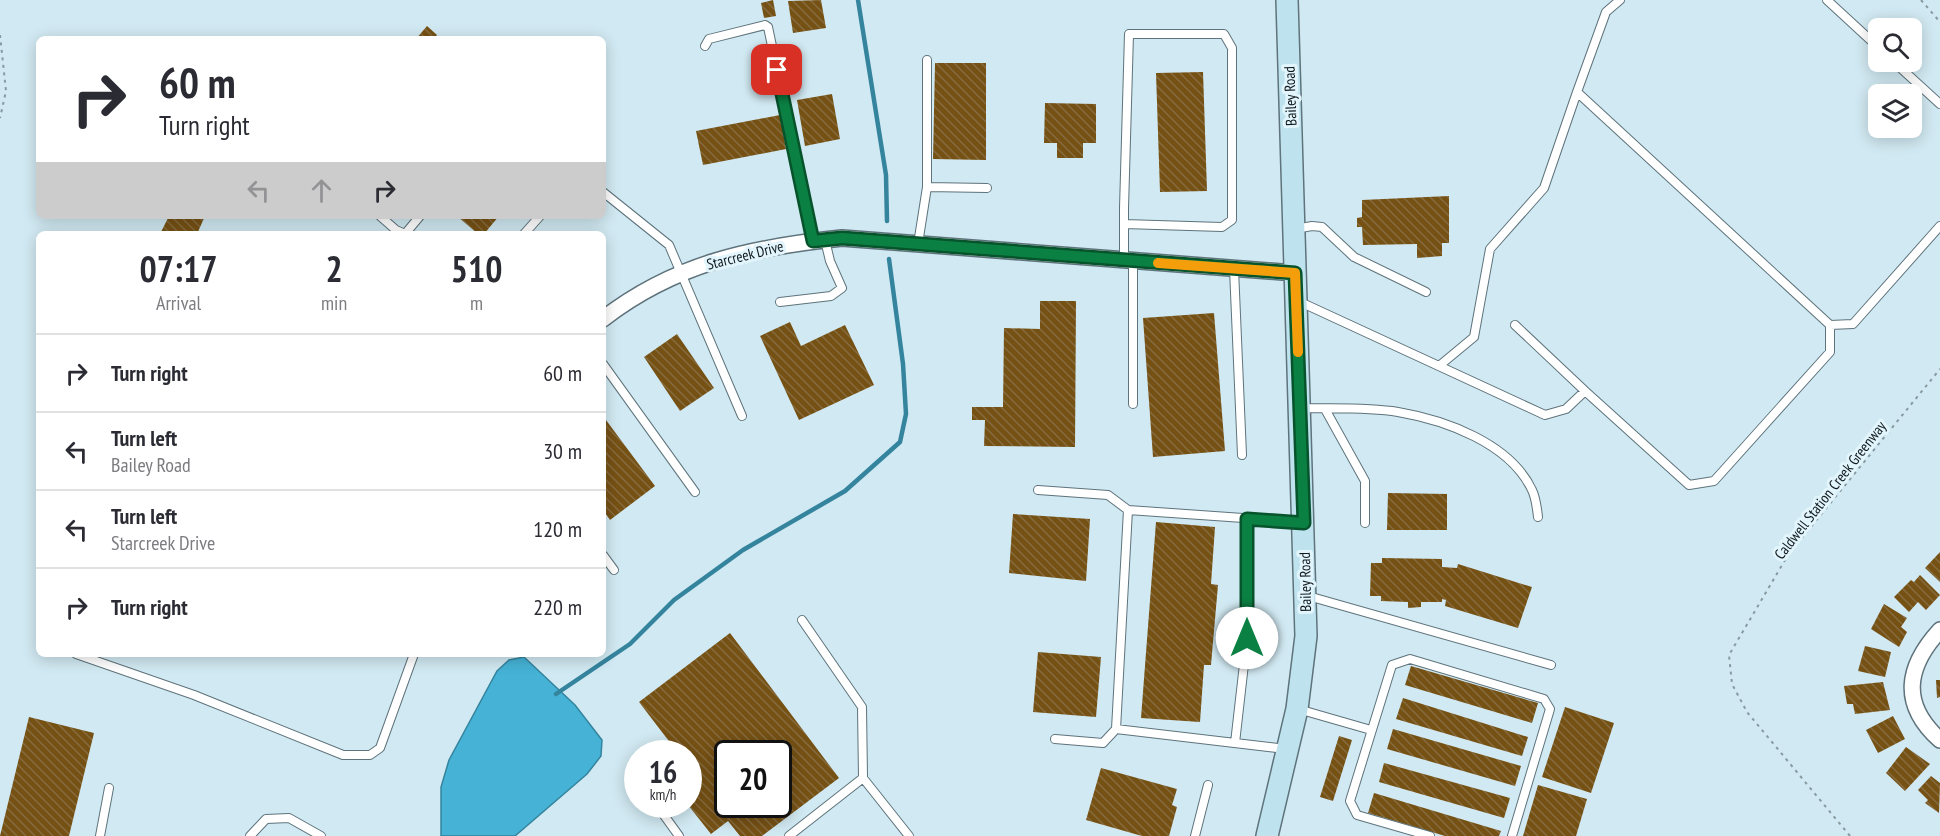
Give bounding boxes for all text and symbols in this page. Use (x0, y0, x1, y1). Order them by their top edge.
map controls (1868, 18, 1922, 138)
button: search (1868, 18, 1922, 72)
pin (751, 44, 802, 95)
icon: arrive (760, 53, 793, 86)
text: 60 m (159, 55, 236, 110)
icon: right (60, 60, 138, 138)
street label: Bailey Road (1279, 66, 1301, 126)
button: layers (1868, 84, 1922, 138)
text: Turn right (159, 108, 250, 142)
icon: left (242, 174, 275, 207)
icon: ahead (305, 174, 338, 207)
icon: right (368, 174, 401, 207)
street label: Starcreek Drive (705, 236, 785, 274)
text: 07:17 (140, 245, 217, 292)
text: 2 (325, 245, 343, 292)
text: 510 (451, 245, 502, 292)
text: Arrival (156, 290, 201, 316)
text: min (321, 290, 347, 316)
text: m (470, 290, 483, 316)
icon: right (60, 357, 93, 390)
text: Turn right (111, 359, 188, 387)
text: 60 m (543, 359, 582, 387)
street label: Caldwell Station Creek Greenway (1770, 417, 1890, 563)
text: Turn left (111, 424, 177, 452)
icon: left (60, 435, 93, 468)
text: 30 m (543, 437, 582, 465)
text: Bailey Road (111, 452, 191, 478)
text: Turn left (111, 502, 177, 530)
icon: left (60, 513, 93, 546)
text: 120 m (533, 515, 582, 543)
text: Starcreek Drive (111, 530, 215, 556)
street label: Bailey Road (1295, 552, 1315, 612)
icon: right (60, 591, 93, 624)
text: Turn right (111, 593, 188, 621)
text: 220 m (533, 593, 582, 621)
position arrow (1215, 606, 1279, 670)
speed limit sign: 20 (714, 740, 792, 818)
text: 16 (649, 752, 677, 791)
text: km/h (650, 785, 676, 804)

